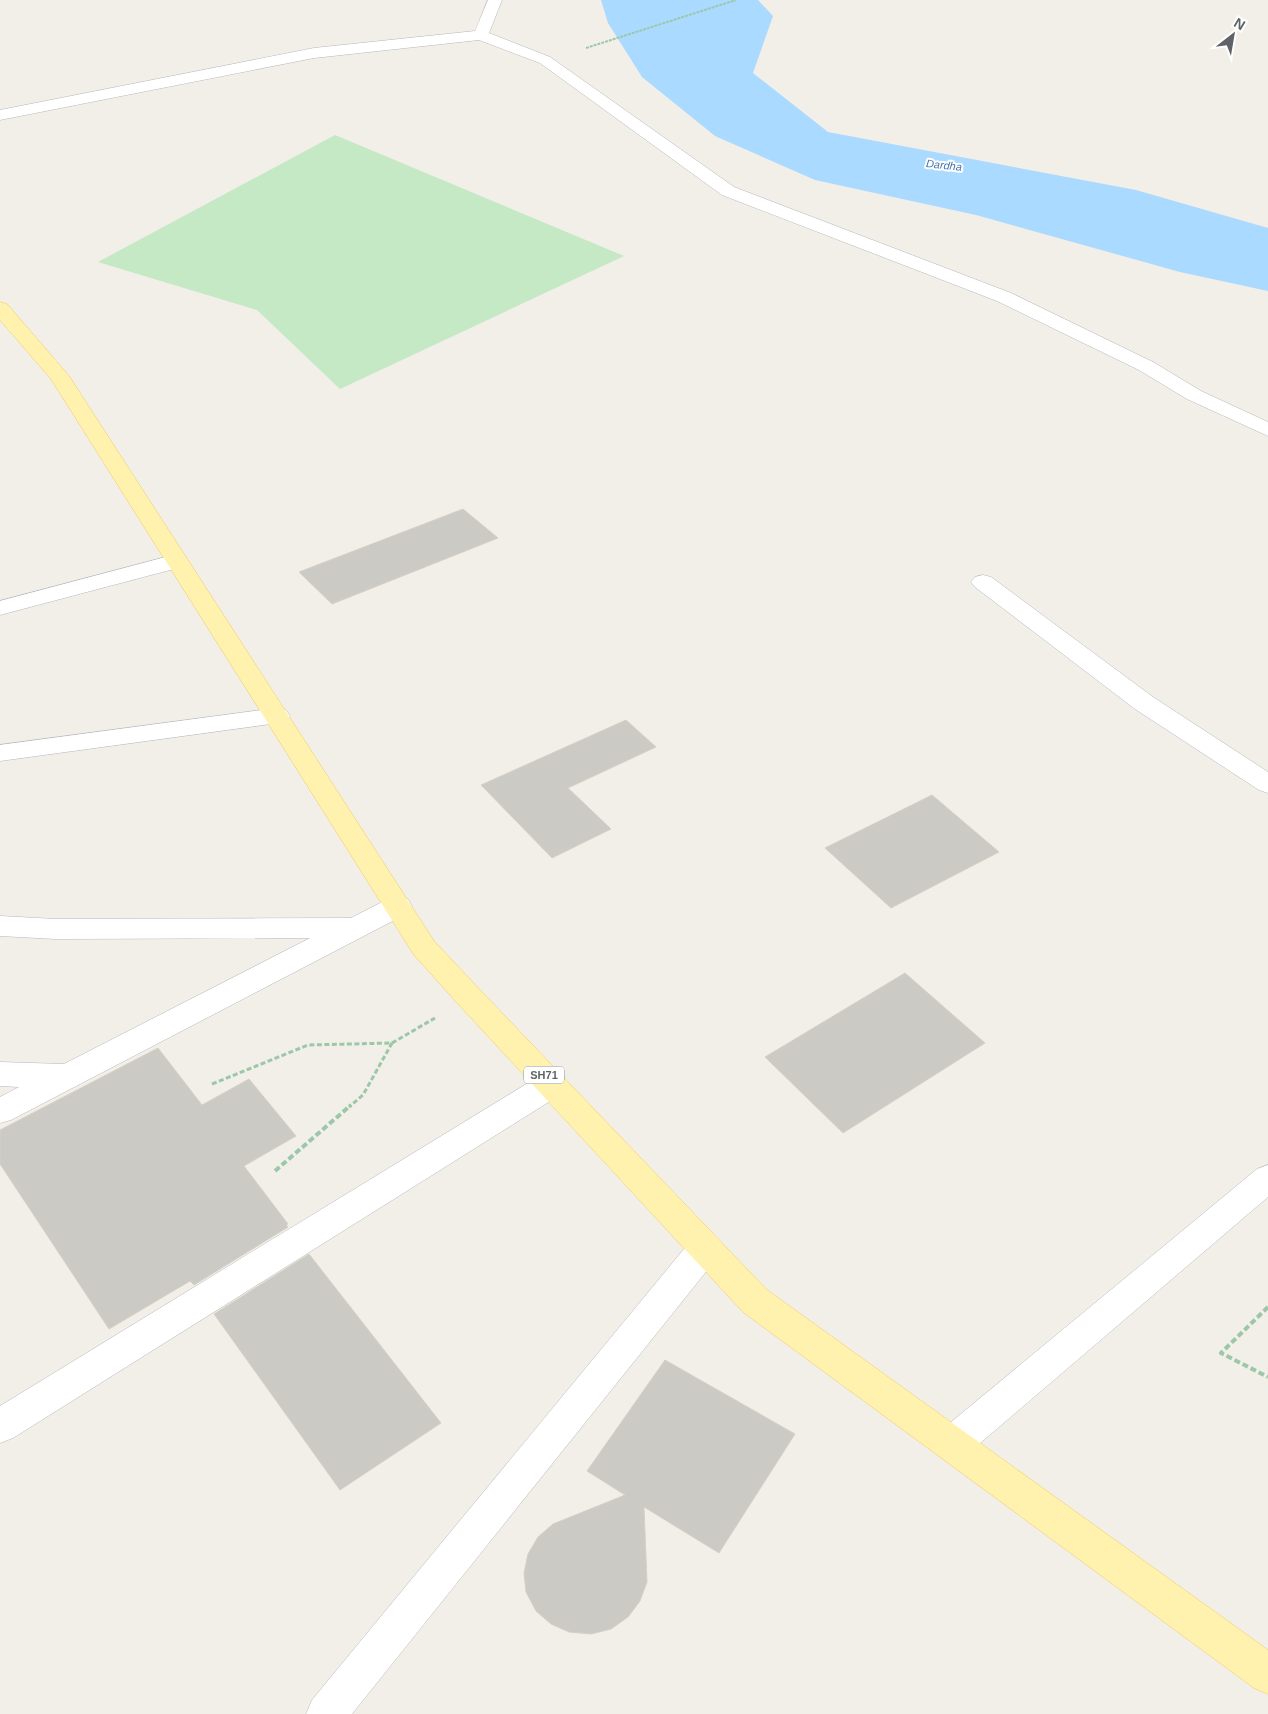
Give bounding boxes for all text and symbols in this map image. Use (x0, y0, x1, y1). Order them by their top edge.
north arrow (1208, 10, 1258, 60)
text: N (1231, 14, 1248, 33)
water label: Dardha (925, 157, 963, 173)
road number: SH71 (524, 1066, 564, 1084)

